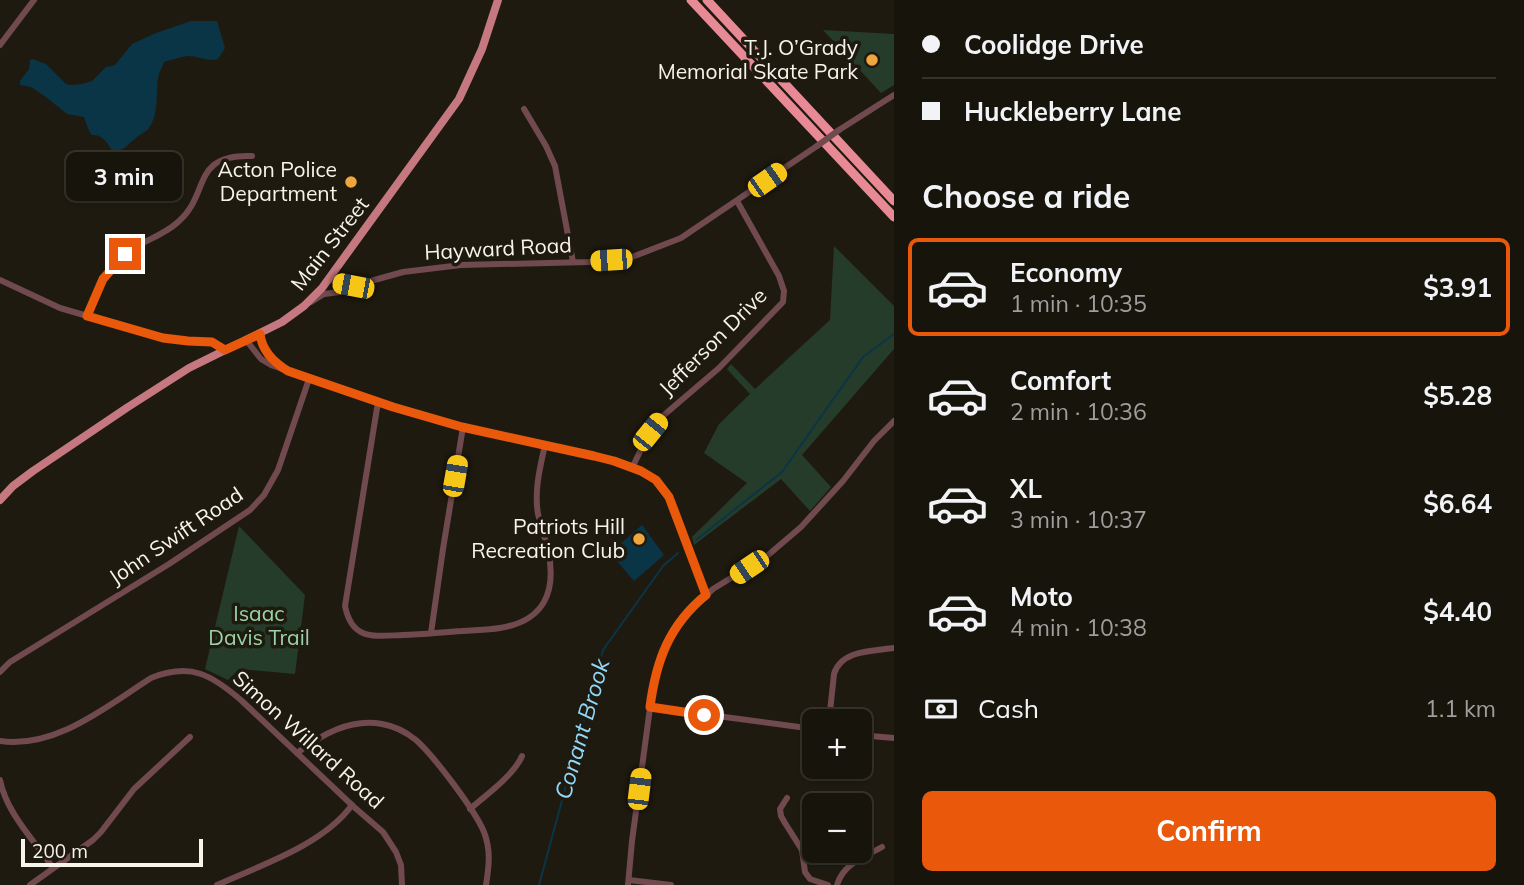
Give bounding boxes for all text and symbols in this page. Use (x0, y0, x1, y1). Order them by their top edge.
text: Coolidge Drive (964, 28, 1144, 61)
place label: T.J. O’Grady Memorial Skate Park (658, 34, 858, 84)
marker: T.J. O’Grady Memorial Skate Park (864, 52, 880, 68)
text: Huckleberry Lane (964, 95, 1182, 128)
callout: 3 min (67, 152, 183, 202)
place label: Acton Police Department (217, 156, 337, 206)
car (744, 159, 791, 201)
text: 3 min (94, 162, 154, 191)
marker: Acton Police Department (343, 174, 359, 190)
text: Choose a ride (922, 176, 1130, 216)
street label: Main Street (285, 191, 374, 295)
street label: Hayward Road (424, 231, 572, 265)
route end (109, 238, 141, 270)
car (590, 248, 633, 272)
icon: car (926, 256, 989, 319)
text: Economy (1010, 256, 1122, 289)
text: $3.91 (1423, 271, 1492, 304)
car (331, 272, 376, 300)
street label: Jefferson Drive (653, 282, 772, 401)
text: 1 min · 10:35 (1010, 289, 1147, 318)
icon: car (926, 364, 989, 427)
text: Comfort (1010, 364, 1111, 397)
text: $5.28 (1423, 379, 1492, 412)
text: 2 min · 10:36 (1010, 397, 1147, 426)
car (629, 409, 672, 455)
car (442, 453, 469, 499)
icon: car (926, 472, 989, 535)
text: XL (1010, 472, 1042, 505)
street label: John Swift Road (103, 481, 247, 590)
text: $6.64 (1423, 487, 1492, 520)
text: 3 min · 10:37 (1010, 505, 1147, 534)
place label: Patriots Hill Recreation Club (471, 513, 625, 563)
marker: Patriots Hill Recreation Club (631, 531, 647, 547)
car (726, 547, 773, 587)
icon: car (926, 580, 989, 643)
text: Moto (1010, 580, 1073, 613)
text: $4.40 (1423, 595, 1492, 628)
park label: Isaac Davis Trail (208, 600, 310, 650)
text: 4 min · 10:38 (1010, 613, 1147, 642)
water label: Conant Brook (548, 654, 616, 802)
street label: Simon Willard Road (228, 665, 390, 814)
icon: cash (922, 690, 960, 728)
text: Cash (978, 692, 1039, 725)
text: 1.1 km (1425, 694, 1496, 723)
route start (688, 699, 720, 731)
map controls (802, 709, 872, 863)
button: + (802, 709, 872, 779)
car (627, 767, 652, 811)
button: Confirm (922, 791, 1496, 871)
button: − (802, 793, 872, 863)
scale bar (21, 836, 203, 868)
text: 200 m (32, 839, 88, 863)

